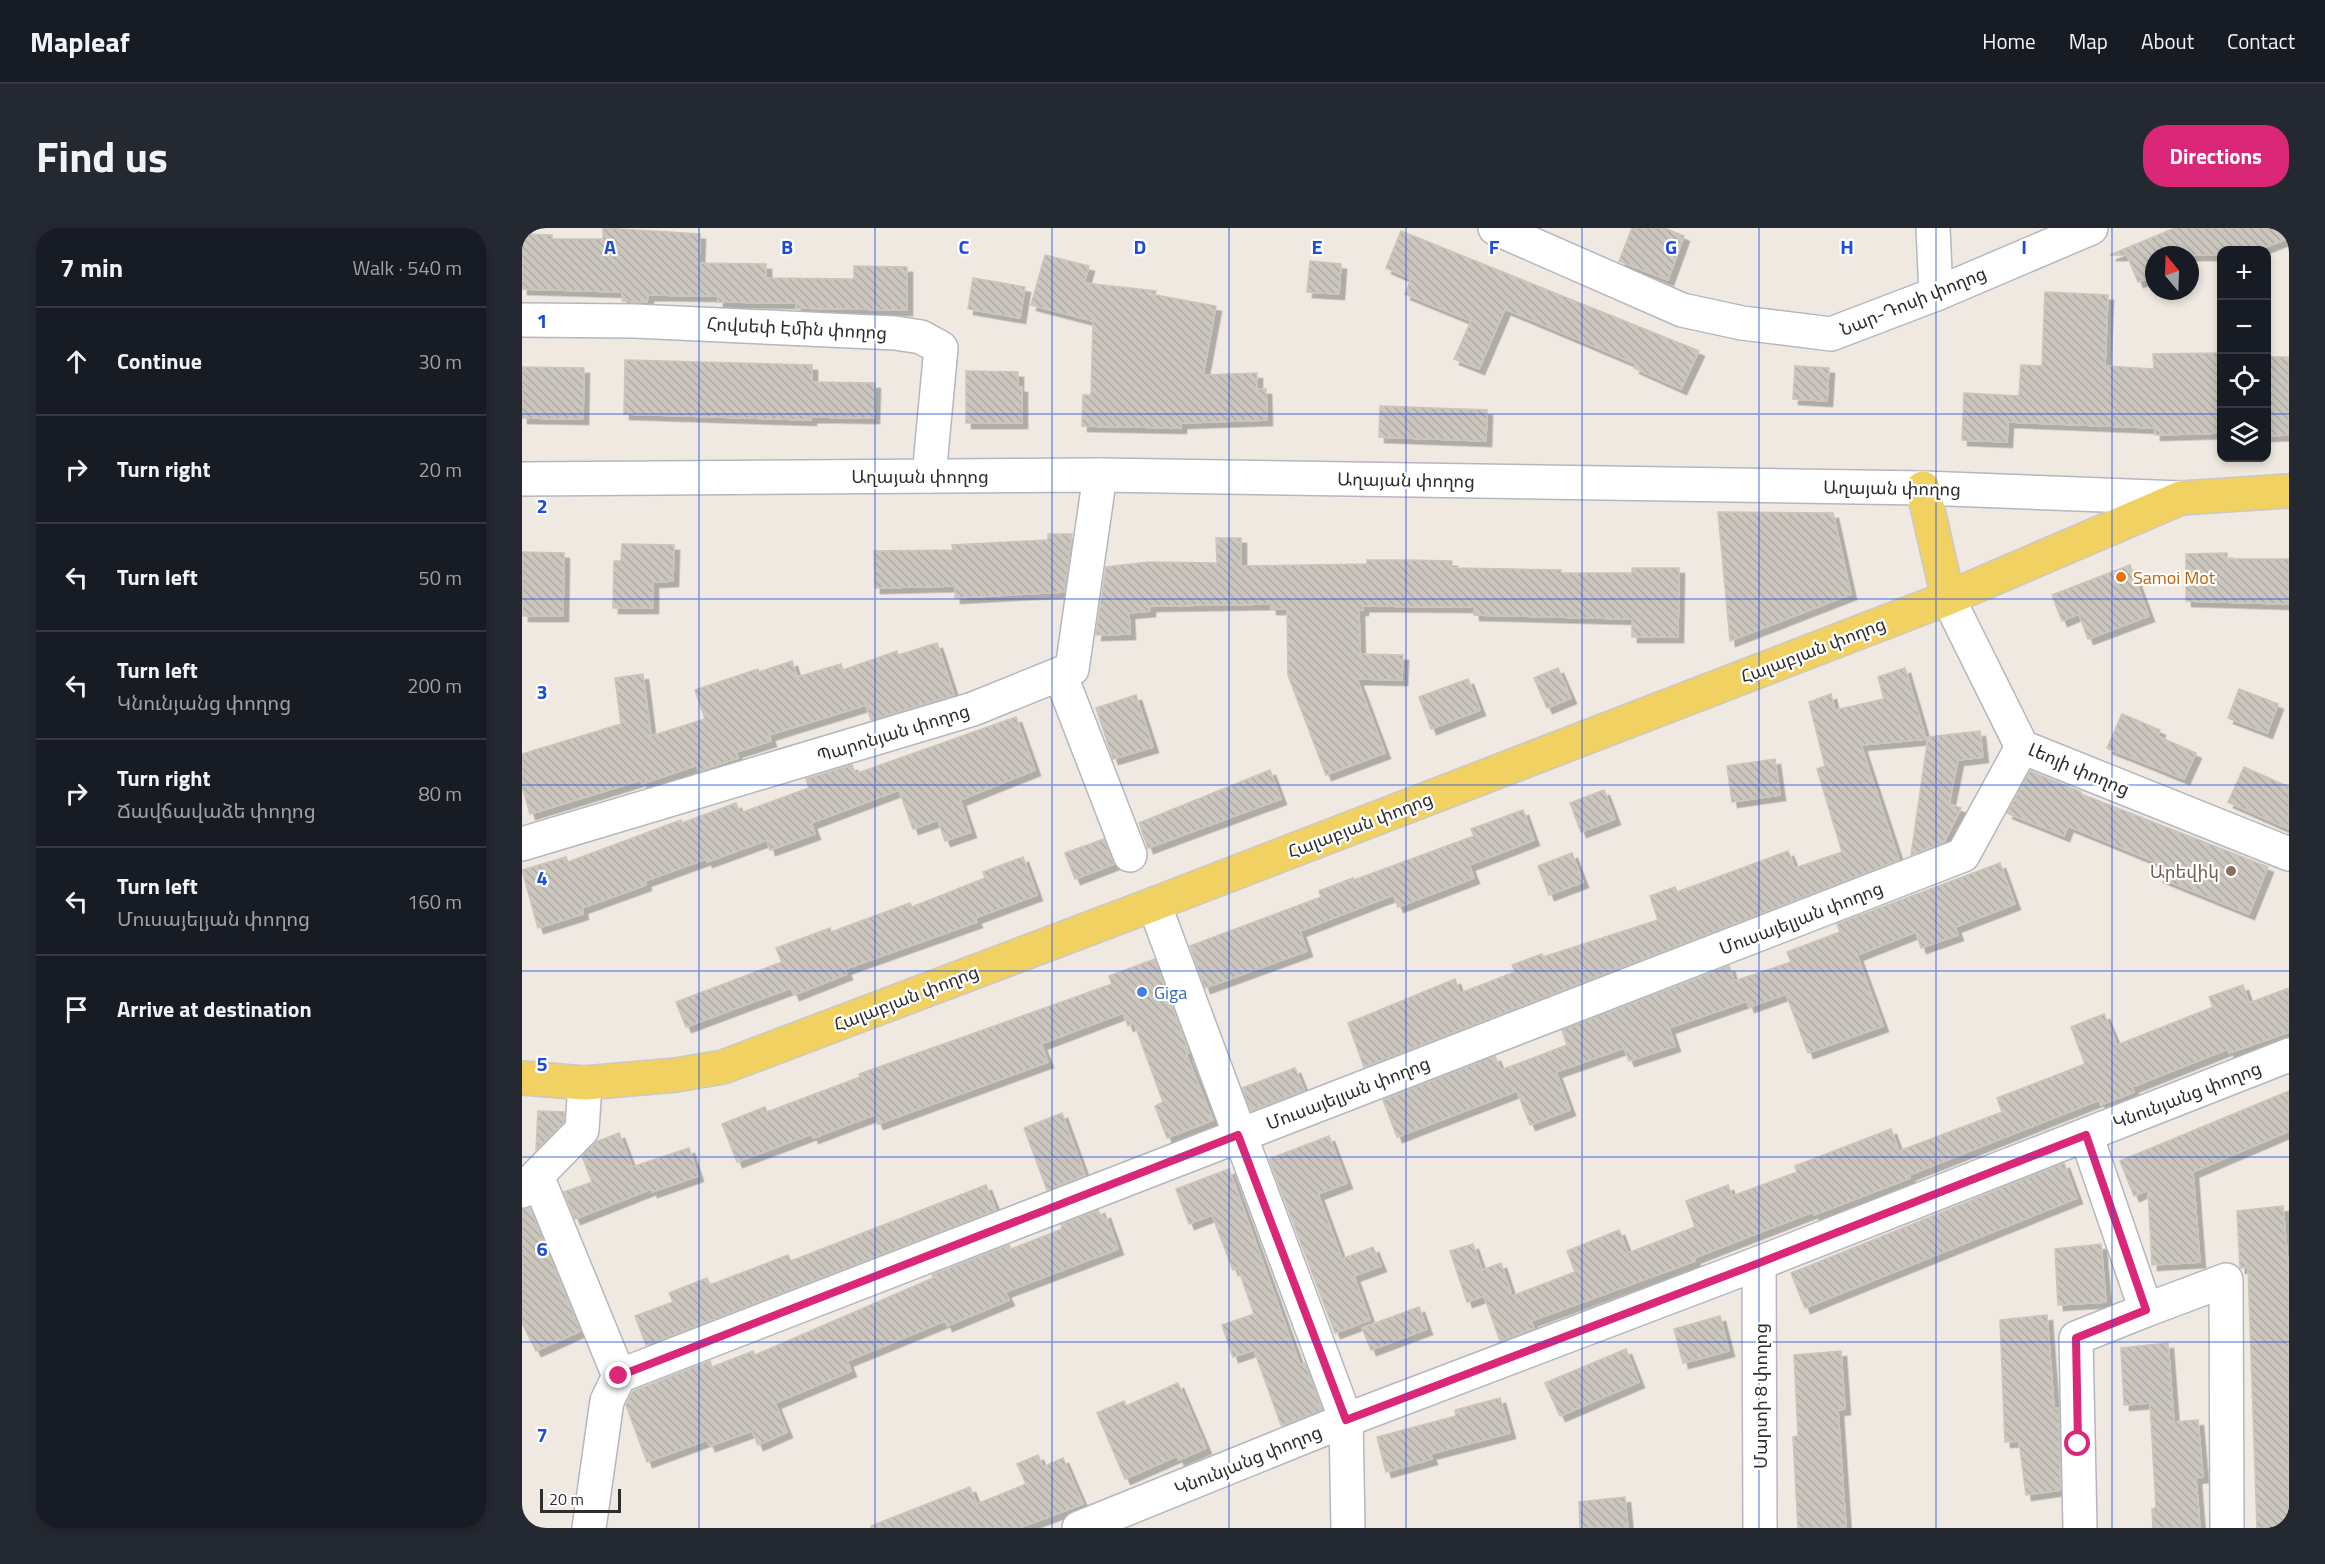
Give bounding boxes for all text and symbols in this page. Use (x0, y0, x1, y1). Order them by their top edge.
text: Mapleaf (30, 20, 130, 63)
text: Home (1982, 25, 2036, 57)
text: Map (2069, 25, 2108, 57)
text: About (2141, 25, 2194, 57)
text: Contact (2227, 25, 2295, 57)
text: Find us (36, 124, 168, 188)
button: Directions (2143, 125, 2289, 187)
text: A (604, 231, 616, 262)
text: B (781, 231, 793, 262)
text: C (959, 231, 970, 262)
text: D (1134, 231, 1146, 262)
text: E (1311, 231, 1323, 262)
text: F (1489, 231, 1500, 262)
text: G (1665, 231, 1677, 262)
text: H (1840, 231, 1854, 262)
text: I (2021, 231, 2027, 262)
north arrow (2145, 246, 2199, 300)
map controls (2217, 246, 2271, 462)
button: + (2217, 246, 2271, 300)
text: 7 min (60, 248, 123, 287)
text: Walk · 540 m (353, 252, 462, 283)
street label: Նար-Դոսի փողոց (1836, 259, 1990, 343)
button: − (2217, 300, 2271, 354)
text: 1 (536, 305, 548, 336)
street label: Հովսեփ Էմին փողոց (706, 310, 888, 346)
text: Continue (117, 344, 202, 378)
icon: ahead (60, 345, 93, 378)
text: 30 m (418, 346, 462, 377)
button: locate (2217, 354, 2271, 408)
button: layers (2217, 408, 2271, 462)
text: Turn right (117, 452, 211, 486)
icon: right (60, 453, 93, 486)
text: 20 m (418, 454, 462, 485)
street label: Աղայան փողոց (851, 463, 989, 490)
street label: Աղայան փողոց (1337, 465, 1475, 495)
street label: Աղայան փողոց (1823, 473, 1961, 503)
text: 2 (536, 490, 548, 521)
text: Turn left (117, 560, 198, 594)
icon: left (60, 561, 93, 594)
text: 50 m (418, 562, 462, 593)
place label: Samoi Mot (2133, 564, 2216, 591)
marker: Samoi Mot (2114, 570, 2128, 584)
street label: Հալաբյան փողոց (1737, 610, 1889, 690)
text: Turn left (117, 653, 198, 687)
icon: left (60, 669, 93, 702)
text: 200 m (407, 670, 462, 701)
text: 3 (536, 676, 548, 707)
text: Կնունյանց փողոց (117, 687, 291, 718)
street label: Պարոնյան փողոց (813, 697, 973, 769)
street label: Լեոյի փողոց (2024, 736, 2134, 802)
text: Turn right (117, 761, 211, 795)
icon: right (60, 777, 93, 810)
text: 80 m (418, 778, 462, 809)
street label: Հալաբյան փողոց (1284, 785, 1436, 865)
text: Ճավճավաձե փողոց (117, 795, 316, 826)
place label: Արեվիկ (2150, 858, 2219, 885)
text: 4 (536, 862, 548, 893)
marker: Արեվիկ (2224, 864, 2238, 878)
text: Turn left (117, 869, 198, 903)
street label: Մուսայելյան փողոց (1715, 874, 1887, 962)
icon: left (60, 885, 93, 918)
text: 160 m (407, 886, 462, 917)
text: Մուսայելյան փողոց (117, 903, 310, 934)
street label: Հալաբյան փողոց (830, 958, 982, 1038)
place label: Giga (1154, 979, 1187, 1006)
marker: Giga (1135, 985, 1149, 999)
text: Arrive at destination (117, 992, 312, 1026)
icon: arrive (60, 993, 93, 1026)
text: 5 (536, 1048, 548, 1079)
street label: Մուսայելյան փողոց (1262, 1049, 1434, 1137)
street label: Կնունյանց փողոց (2109, 1054, 2265, 1136)
text: 6 (536, 1233, 548, 1264)
street label: Մարտի 8 փողոց (1747, 1323, 1774, 1469)
route end (605, 1362, 631, 1388)
street label: Կնունյանց փողոց (1170, 1418, 1326, 1502)
text: 7 (536, 1419, 548, 1450)
route start (2064, 1430, 2090, 1456)
scale bar (540, 1486, 621, 1514)
text: 20 m (549, 1487, 584, 1511)

